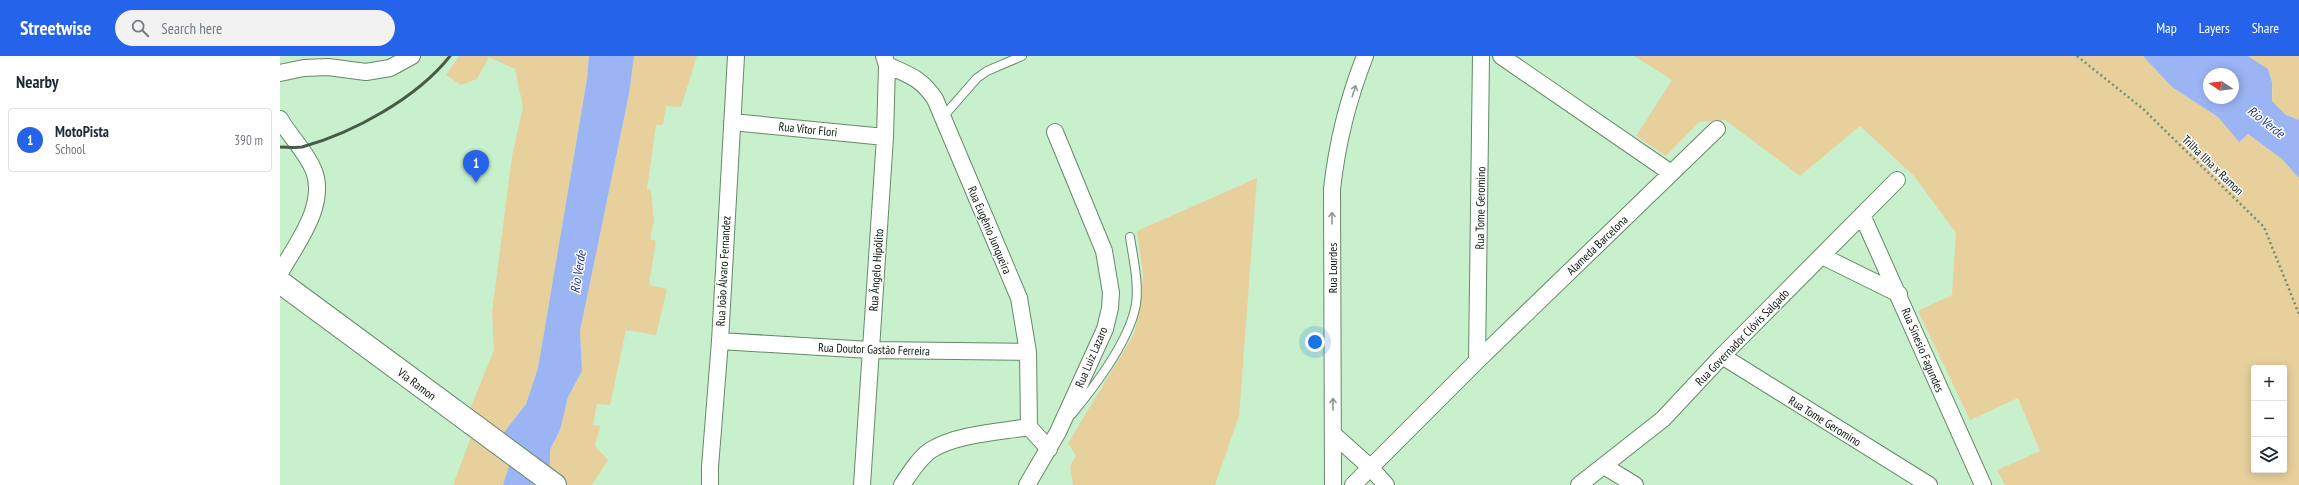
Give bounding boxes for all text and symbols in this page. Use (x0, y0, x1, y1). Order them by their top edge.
search box (115, 10, 395, 46)
text: Streetwise (20, 16, 91, 40)
icon: search (129, 17, 151, 39)
text: Search here (161, 19, 222, 38)
text: Map (2156, 19, 2177, 37)
text: Layers (2199, 19, 2230, 37)
text: Share (2252, 19, 2279, 37)
north arrow (2203, 68, 2239, 104)
text: Nearby (16, 71, 59, 93)
one-way arrow (1351, 84, 1358, 97)
water label: Rio Verde (2244, 102, 2289, 143)
street label: Rua Vítor Flori (778, 118, 838, 140)
text: MotoPista (55, 122, 109, 141)
text: 1 (27, 132, 33, 149)
text: 390 m (234, 132, 263, 149)
street label: Trilha Ilha x Ramon (2179, 132, 2247, 198)
text: School (55, 141, 85, 158)
pin: 1 (463, 150, 489, 183)
street label: Rua Tome Geromino (1472, 166, 1488, 250)
street label: Rua Eugênio Junqueira (965, 184, 1015, 276)
one-way arrow (1328, 212, 1336, 225)
street label: Alameda Barcelona (1563, 212, 1631, 278)
street label: Rua João Álvaro Fernandez (713, 215, 733, 327)
street label: Rua Ângelo Hipólito (866, 228, 886, 312)
street label: Rua Lourdes (1325, 243, 1340, 293)
water label: Rio Verde (566, 248, 590, 294)
street label: Rua Governador Clóvis Salgado (1692, 285, 1792, 389)
street label: Rua Sinesio Fagundes (1898, 306, 1948, 394)
street label: Rua Luiz Lazaro (1071, 324, 1111, 390)
your location (1305, 332, 1325, 352)
street label: Rua Doutor Gastão Ferreira (818, 340, 930, 358)
street label: Via Ramon (394, 364, 439, 403)
map controls (2251, 365, 2287, 473)
button: + (2251, 365, 2287, 401)
street label: Rua Tome Geromino (1786, 393, 1864, 449)
one-way arrow (1329, 398, 1337, 411)
button: − (2251, 401, 2287, 437)
button: layers (2251, 437, 2287, 473)

